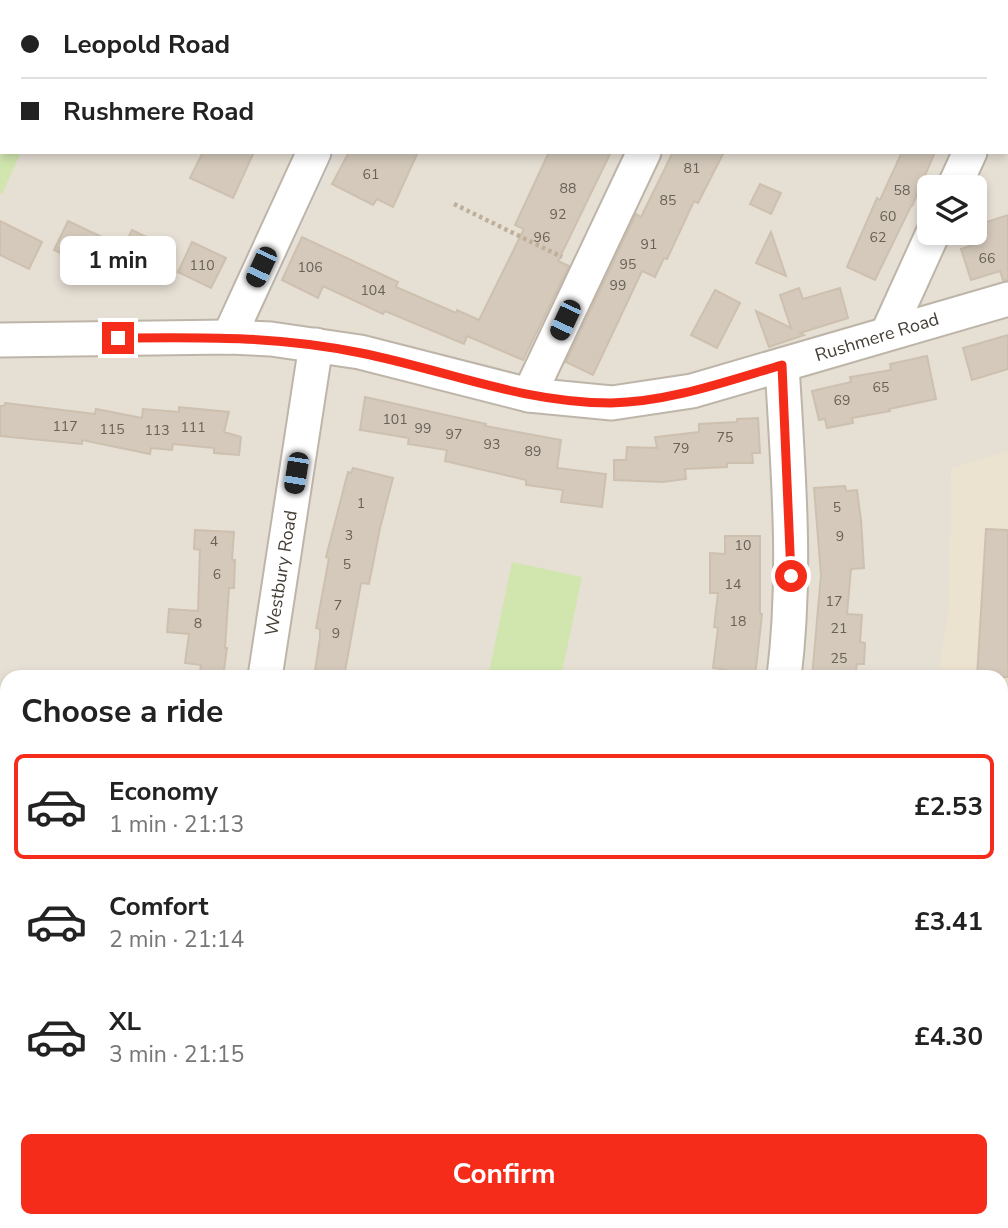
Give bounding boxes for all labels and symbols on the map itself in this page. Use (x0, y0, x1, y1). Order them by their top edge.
house number: 81 (684, 159, 700, 178)
house number: 61 (363, 165, 379, 184)
house number: 88 (560, 179, 576, 198)
house number: 58 (894, 181, 910, 200)
house number: 85 (660, 191, 676, 210)
house number: 92 (550, 205, 566, 224)
house number: 60 (880, 207, 896, 226)
house number: 96 (534, 228, 550, 247)
house number: 62 (870, 228, 886, 247)
house number: 91 (641, 235, 657, 254)
callout: 1 min (60, 236, 176, 286)
car (243, 244, 280, 290)
house number: 66 (979, 249, 995, 268)
house number: 95 (620, 255, 636, 274)
house number: 110 (189, 256, 215, 275)
house number: 106 (297, 258, 323, 277)
house number: 99 (610, 276, 626, 295)
house number: 104 (360, 281, 386, 300)
car (547, 297, 584, 343)
street label: Rushmere Road (812, 307, 942, 367)
route end (102, 322, 134, 354)
house number: 65 (873, 378, 889, 397)
house number: 69 (834, 391, 850, 410)
house number: 101 (382, 410, 408, 429)
house number: 117 (52, 417, 78, 436)
house number: 111 (180, 418, 206, 437)
house number: 99 (415, 419, 431, 438)
house number: 115 (99, 420, 125, 439)
house number: 113 (144, 421, 170, 440)
house number: 97 (446, 425, 462, 444)
house number: 75 (717, 428, 733, 447)
house number: 93 (484, 435, 500, 454)
house number: 79 (673, 439, 689, 458)
house number: 89 (525, 442, 541, 461)
car (283, 451, 310, 495)
house number: 1 (357, 494, 365, 513)
house number: 5 (833, 498, 841, 517)
street label: Westbury Road (259, 509, 303, 637)
house number: 3 (345, 526, 353, 545)
house number: 9 (836, 527, 844, 546)
house number: 4 (210, 532, 218, 551)
house number: 10 (735, 536, 751, 555)
house number: 5 (343, 555, 351, 574)
route start (775, 560, 807, 592)
house number: 6 (213, 565, 221, 584)
house number: 14 (725, 575, 741, 594)
house number: 17 (826, 592, 842, 611)
house number: 7 (334, 596, 342, 615)
house number: 18 (730, 612, 746, 631)
house number: 8 (194, 614, 202, 633)
house number: 21 (831, 619, 847, 638)
house number: 9 (332, 624, 340, 643)
house number: 25 (831, 649, 847, 668)

